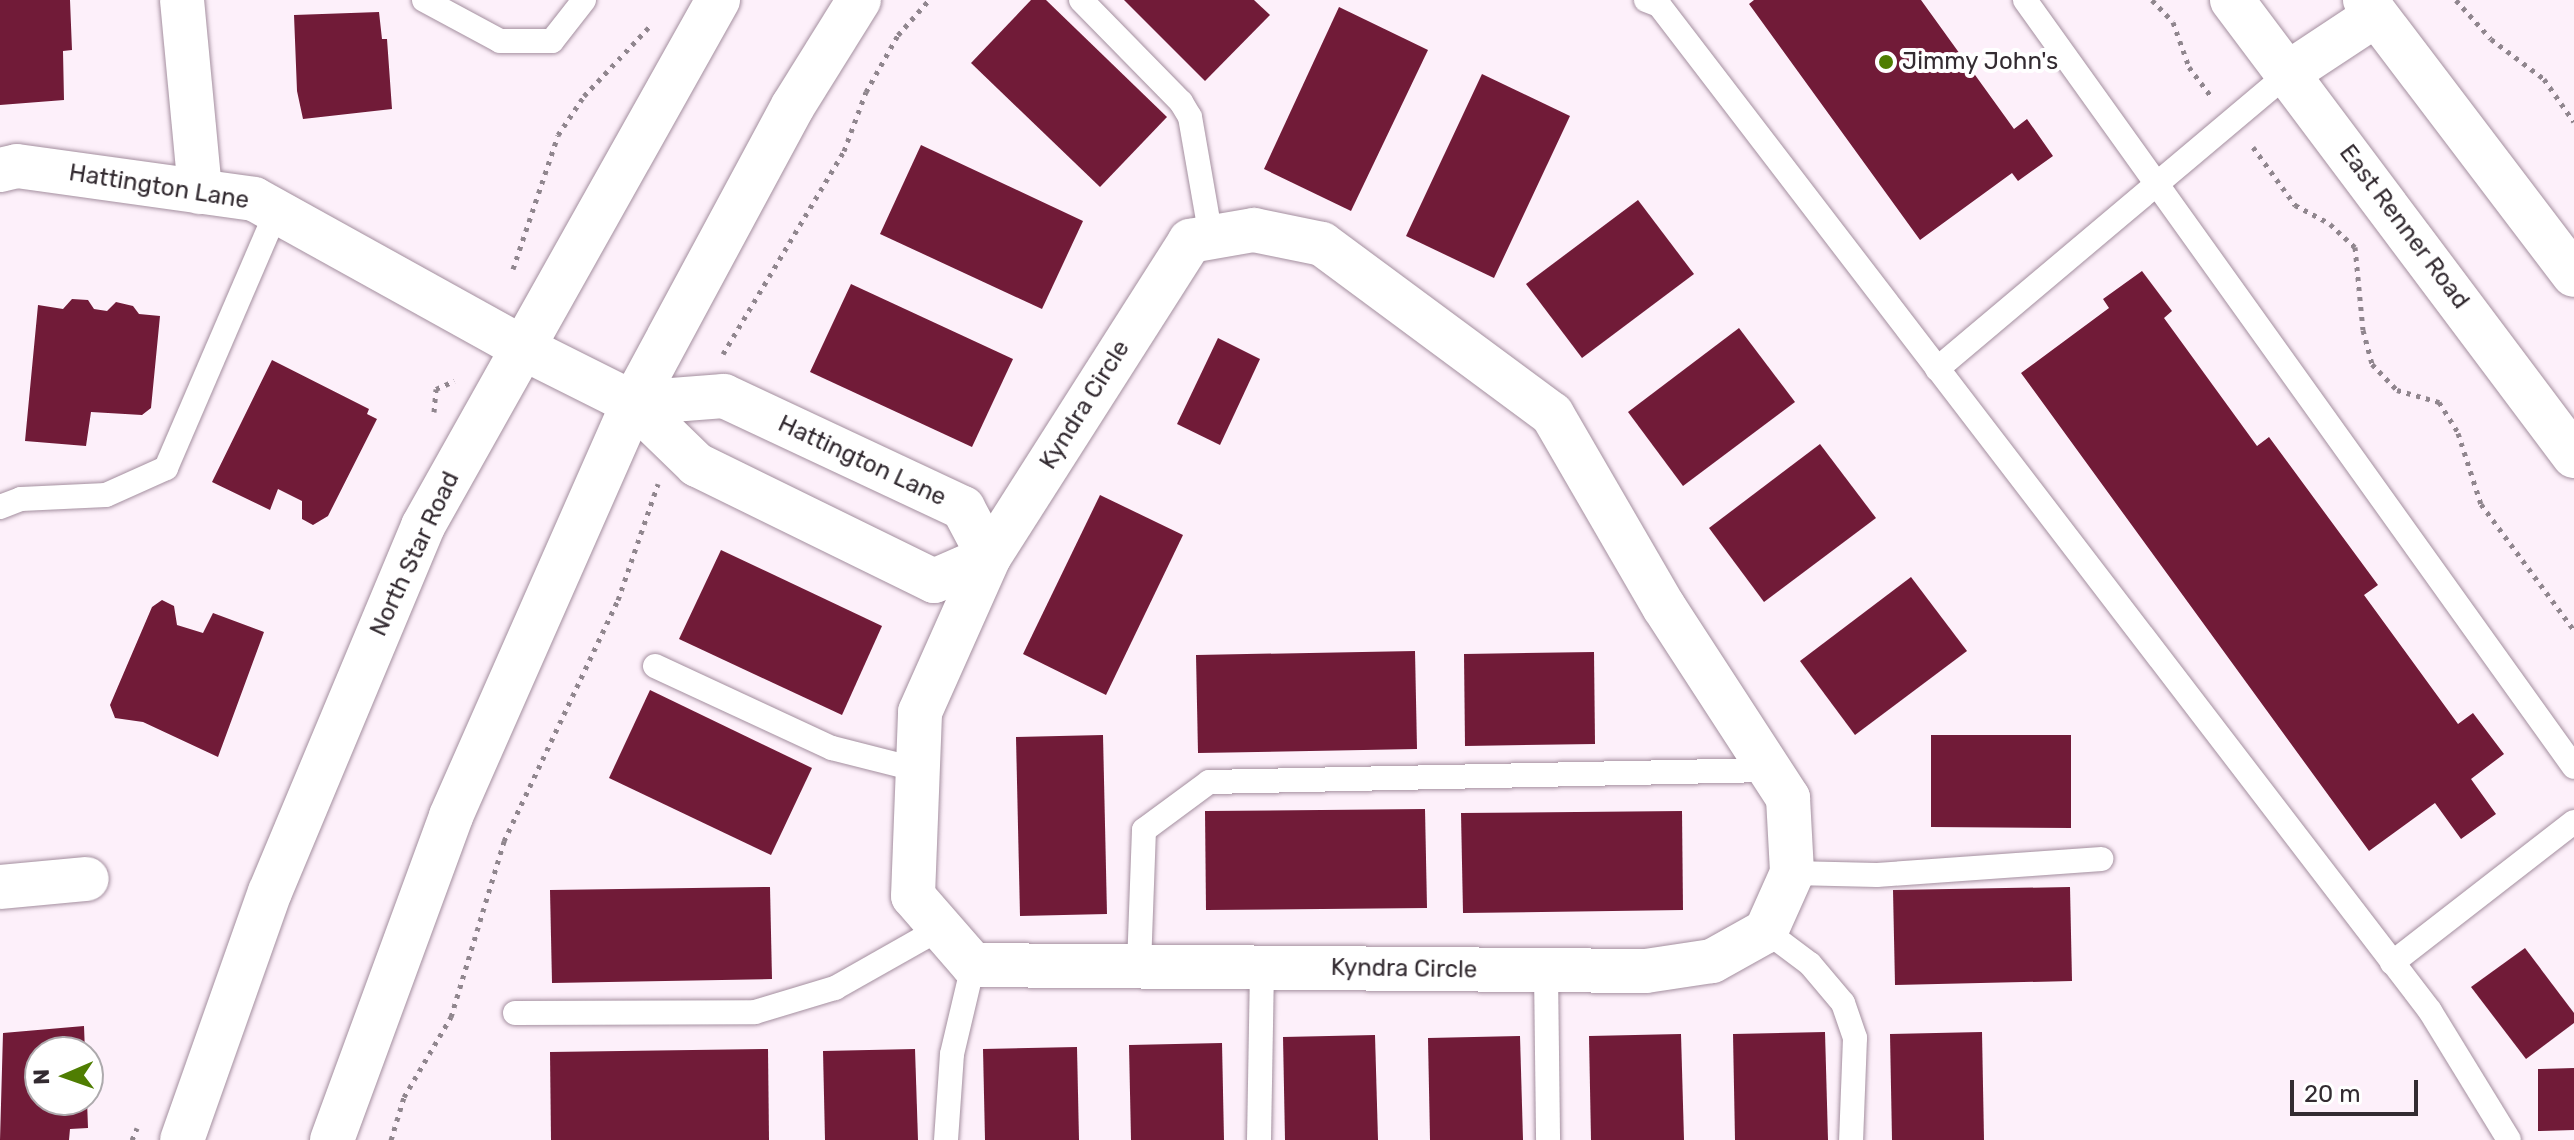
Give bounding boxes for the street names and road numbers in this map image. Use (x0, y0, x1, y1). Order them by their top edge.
street label: East Renner Road (2333, 139, 2475, 315)
street label: Hattington Lane (67, 159, 251, 215)
street label: Kyndra Circle (1034, 335, 1136, 475)
street label: Hattington Lane (773, 409, 951, 513)
street label: North Star Road (364, 467, 466, 641)
street label: Kyndra Circle (1330, 953, 1478, 985)

